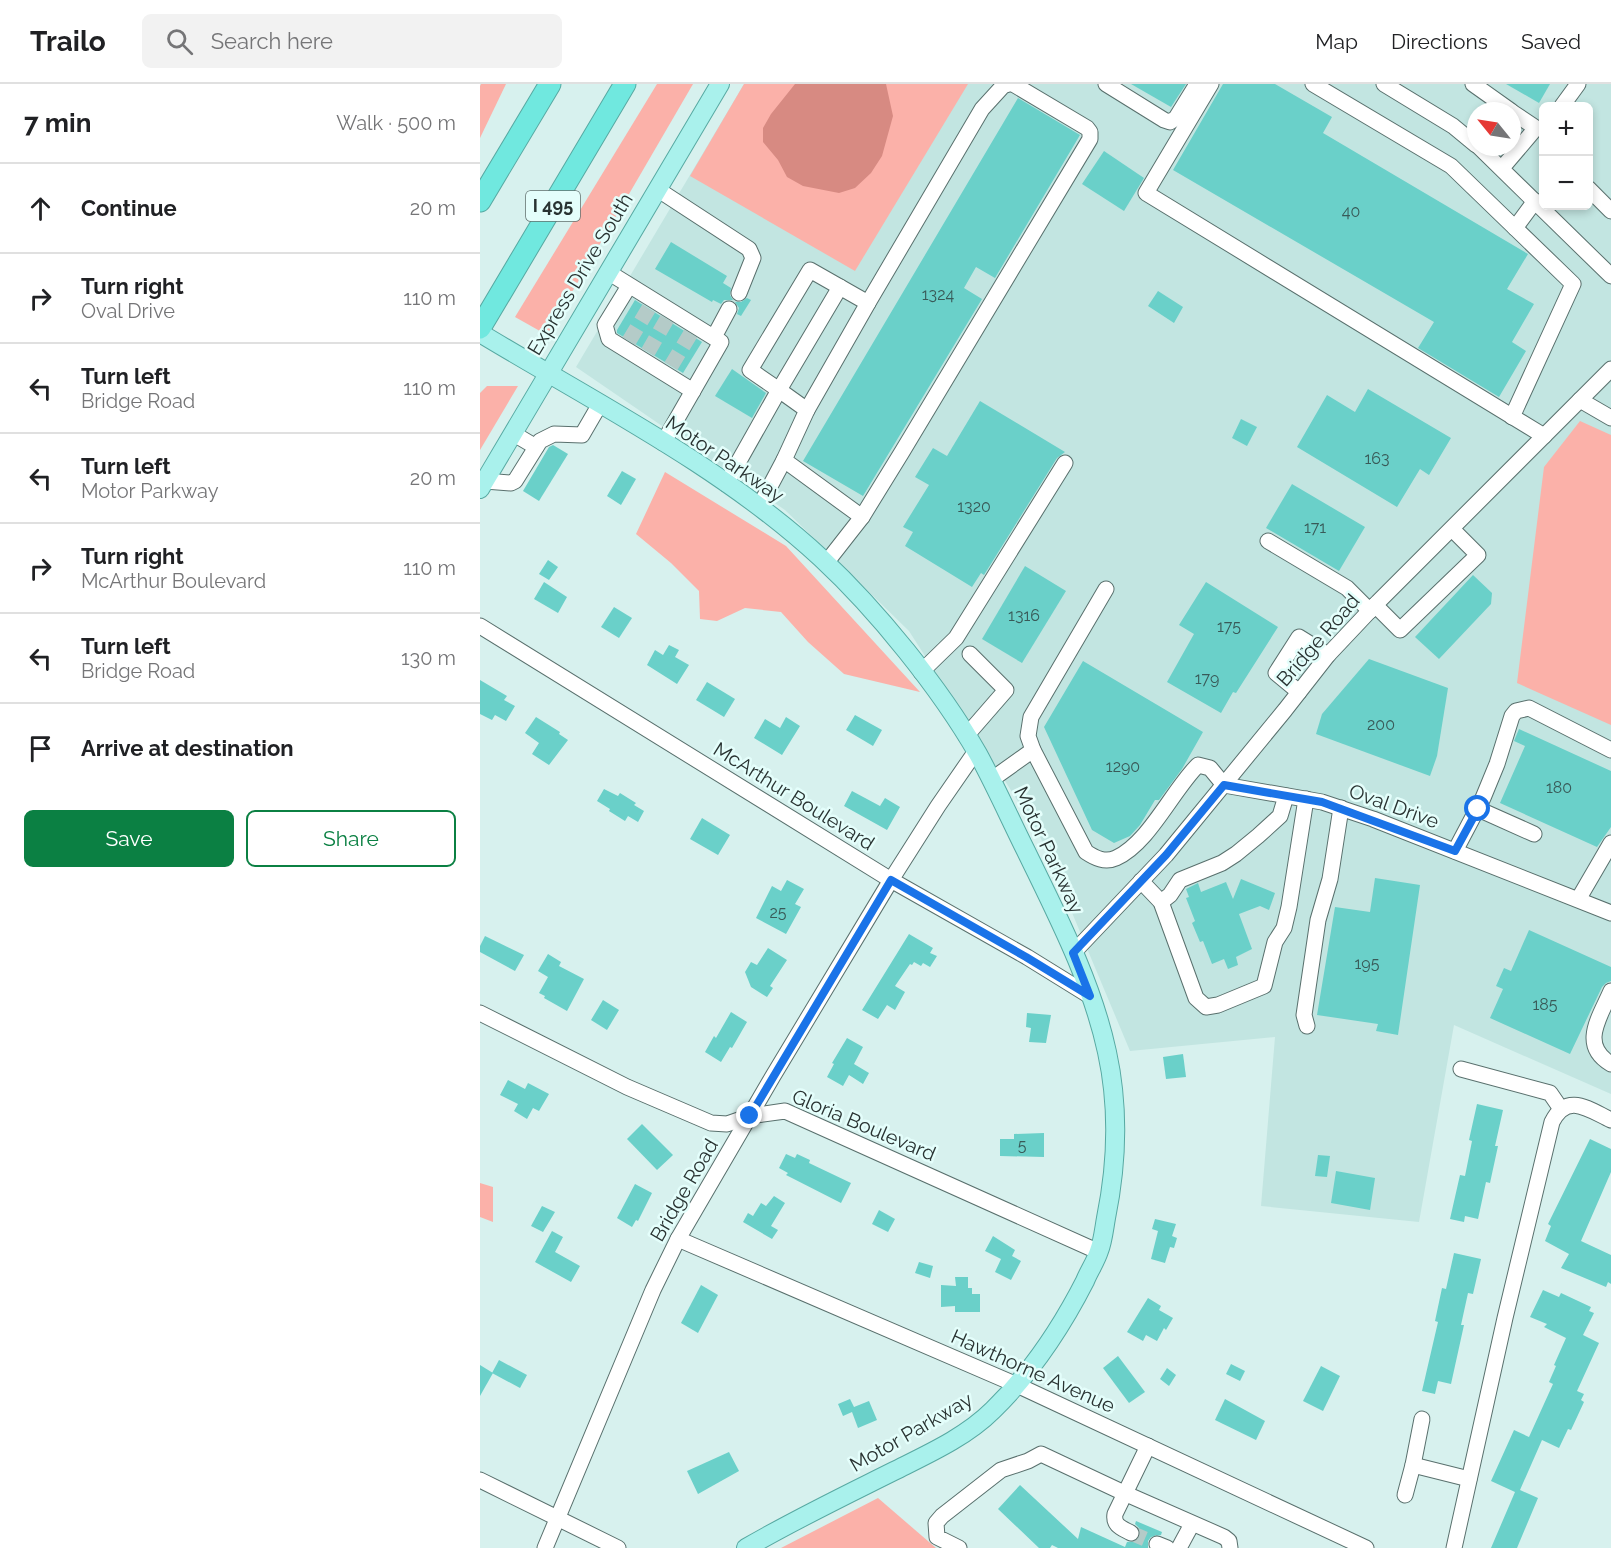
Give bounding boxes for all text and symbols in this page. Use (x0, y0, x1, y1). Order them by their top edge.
search box (142, 14, 562, 68)
text: Trailo (30, 25, 106, 58)
icon: search (163, 25, 196, 58)
text: Search here (211, 28, 333, 54)
text: Map (1315, 29, 1358, 54)
text: Directions (1391, 29, 1488, 54)
text: Saved (1521, 29, 1581, 54)
north arrow (1467, 102, 1521, 156)
map controls (1539, 102, 1593, 210)
button: + (1539, 102, 1593, 156)
text: 7 min (24, 108, 91, 138)
text: Walk · 500 m (336, 111, 456, 135)
button: − (1539, 156, 1593, 210)
street label: Express Drive South (522, 189, 638, 359)
road number: I 495 (526, 191, 580, 221)
icon: ahead (24, 192, 57, 225)
text: Continue (81, 195, 177, 221)
text: 20 m (410, 196, 456, 220)
house number: 40 (1342, 202, 1360, 221)
text: Turn right (81, 273, 184, 299)
icon: right (24, 282, 57, 315)
house number: 1324 (922, 285, 954, 304)
text: 110 m (403, 286, 456, 310)
text: Oval Drive (81, 299, 175, 323)
text: Turn left (81, 363, 171, 389)
icon: left (24, 372, 57, 405)
text: 110 m (403, 376, 456, 400)
text: Bridge Road (81, 389, 195, 413)
street label: Motor Parkway (661, 411, 789, 507)
house number: 163 (1364, 449, 1390, 468)
text: Turn left (81, 453, 171, 479)
icon: left (24, 462, 57, 495)
text: 20 m (410, 466, 456, 490)
text: Motor Parkway (81, 479, 218, 503)
house number: 1320 (957, 497, 991, 516)
house number: 171 (1304, 518, 1326, 537)
text: Turn right (81, 543, 184, 569)
icon: right (24, 552, 57, 585)
text: 110 m (403, 556, 456, 580)
text: McArthur Boulevard (81, 569, 266, 593)
street label: Bridge Road (1271, 589, 1365, 691)
house number: 1316 (1008, 606, 1040, 625)
house number: 175 (1217, 617, 1241, 636)
text: Turn left (81, 633, 171, 659)
icon: left (24, 642, 57, 675)
text: 130 m (401, 646, 456, 670)
text: Bridge Road (81, 659, 195, 683)
house number: 179 (1195, 669, 1219, 688)
house number: 200 (1367, 715, 1395, 734)
icon: arrive (24, 732, 57, 765)
text: Arrive at destination (81, 735, 294, 761)
street label: McArthur Boulevard (709, 737, 879, 855)
house number: 1290 (1106, 757, 1140, 776)
house number: 180 (1546, 778, 1572, 797)
street label: Oval Drive (1346, 779, 1442, 833)
street label: Motor Parkway (1009, 783, 1089, 918)
route start (1464, 795, 1490, 821)
button: Save (24, 810, 234, 867)
button: Share (246, 810, 456, 867)
house number: 25 (769, 903, 787, 922)
house number: 195 (1355, 954, 1380, 973)
house number: 185 (1532, 995, 1558, 1014)
street label: Gloria Boulevard (789, 1084, 939, 1166)
route end (736, 1102, 762, 1128)
street label: Bridge Road (645, 1135, 723, 1245)
house number: 5 (1018, 1136, 1027, 1155)
street label: Hawthorne Avenue (947, 1324, 1119, 1418)
street label: Motor Parkway (845, 1387, 977, 1477)

